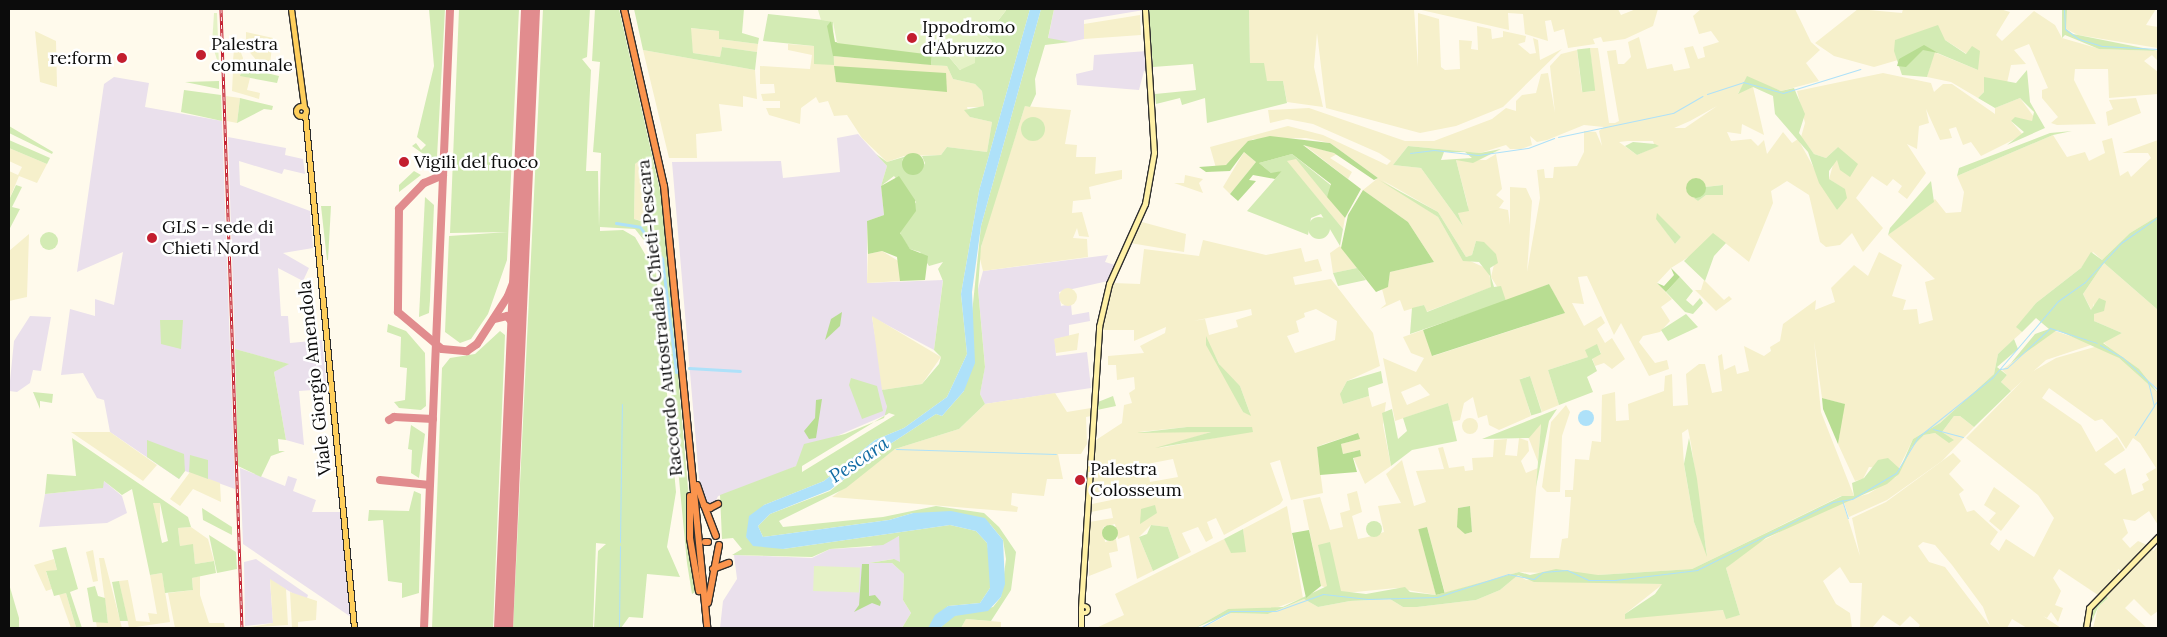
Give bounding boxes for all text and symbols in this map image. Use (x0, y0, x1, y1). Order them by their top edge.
place label: Ippodromo d'Abruzzo (922, 17, 1015, 59)
marker: Ippodromo d'Abruzzo (906, 32, 918, 44)
place label: Palestra comunale (211, 34, 293, 76)
place label: re:form (50, 47, 112, 69)
marker: Palestra comunale (195, 49, 207, 61)
marker: re:form (116, 52, 128, 64)
place label: Vigili del fuoco (414, 151, 538, 173)
marker: Vigili del fuoco (398, 156, 410, 168)
street label: Raccordo Autostradale Chieti-Pescara (633, 159, 687, 477)
place label: GLS - sede di Chieti Nord (162, 217, 274, 260)
marker: GLS - sede di Chieti Nord (146, 232, 158, 244)
street label: Viale Giorgio Amendola (294, 279, 336, 477)
water label: Pescara (825, 432, 893, 488)
place label: Palestra Colosseum (1090, 459, 1182, 502)
marker: Palestra Colosseum (1074, 474, 1086, 486)

